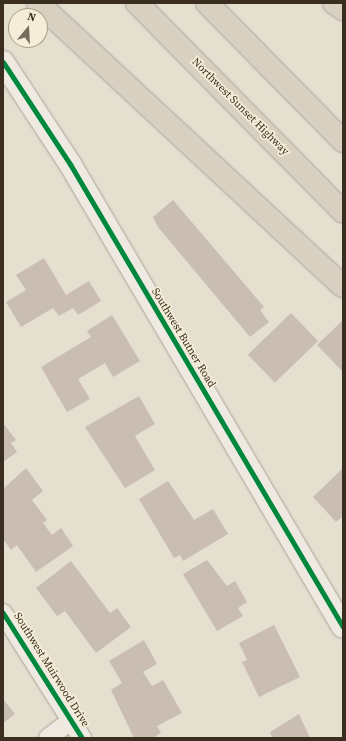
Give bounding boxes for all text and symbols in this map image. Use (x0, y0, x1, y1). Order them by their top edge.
north arrow (8, 8, 48, 48)
text: N (25, 9, 38, 25)
street label: Northwest Sunset Highway (189, 56, 291, 158)
street label: Southwest Butner Road (148, 286, 218, 390)
street label: Southwest Muirwood Drive (10, 610, 92, 730)

